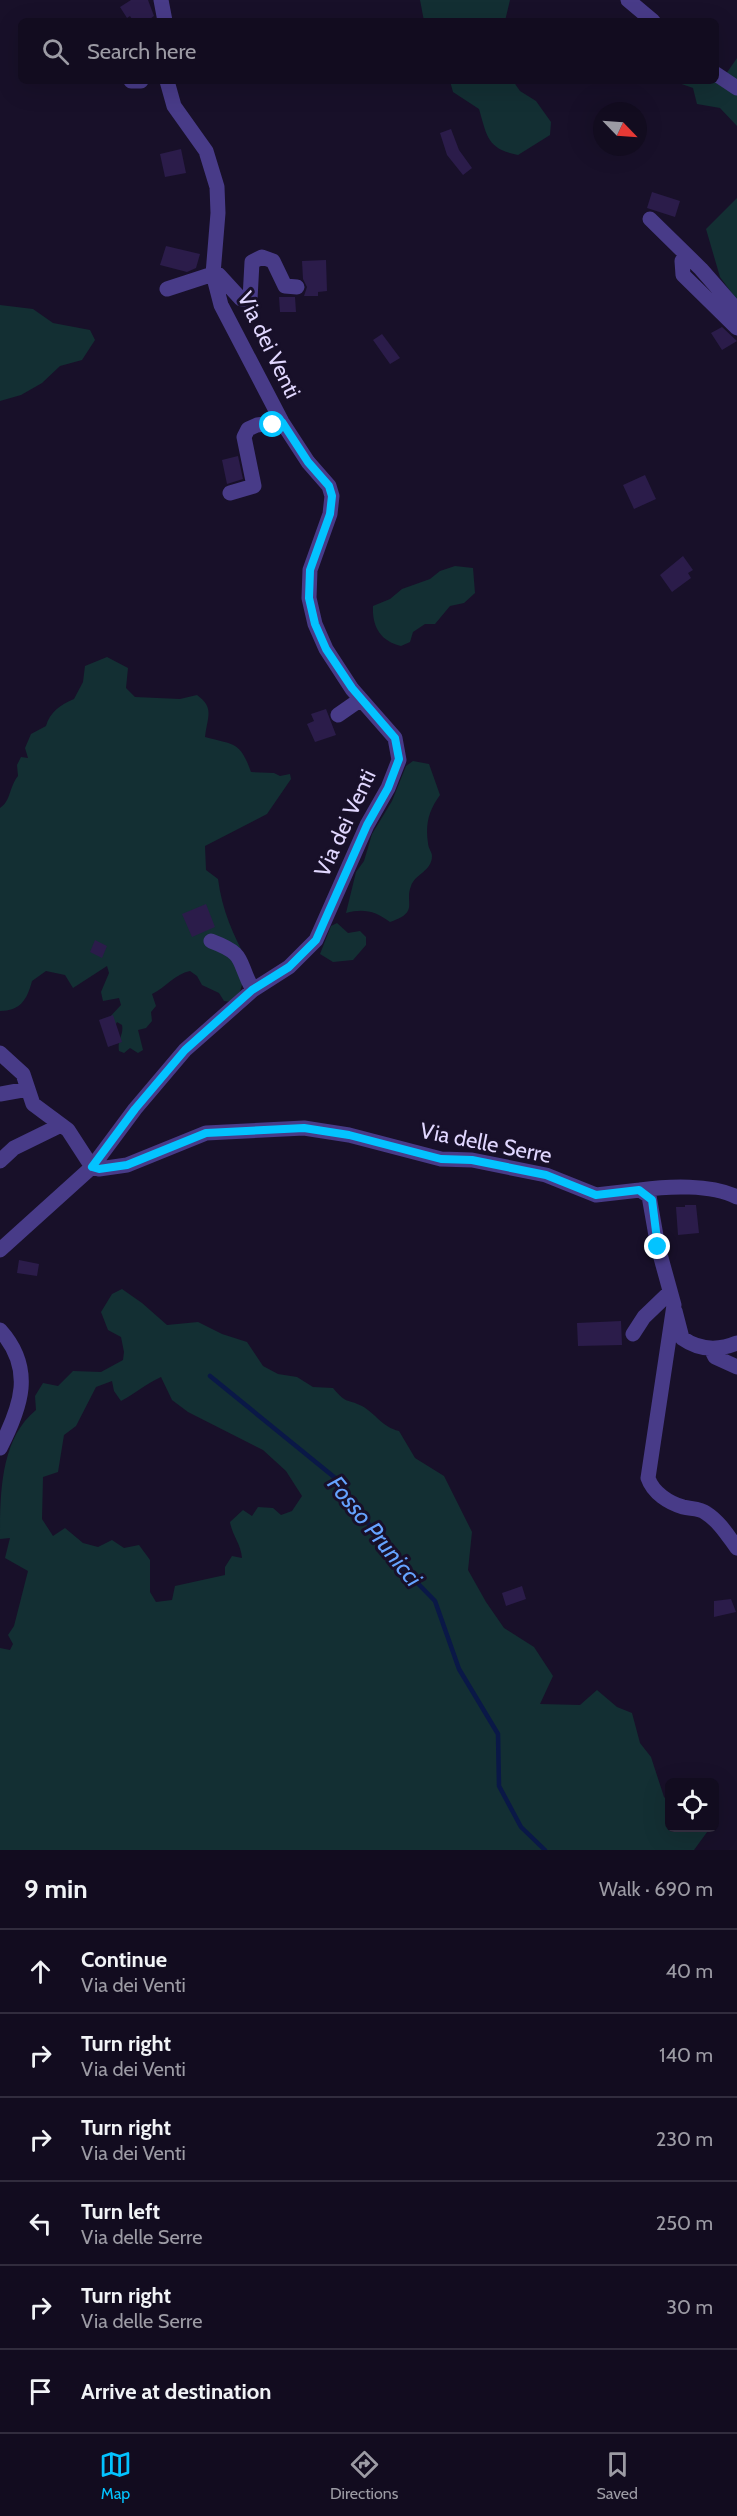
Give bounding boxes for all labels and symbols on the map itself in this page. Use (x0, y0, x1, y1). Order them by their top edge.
north arrow (593, 102, 647, 156)
street label: Via dei Venti (232, 287, 306, 403)
route start (259, 411, 285, 437)
street label: Via dei Venti (308, 765, 382, 881)
street label: Via delle Serre (418, 1117, 554, 1169)
route end (644, 1233, 670, 1259)
water label: Fosso Prunicci (322, 1470, 429, 1593)

